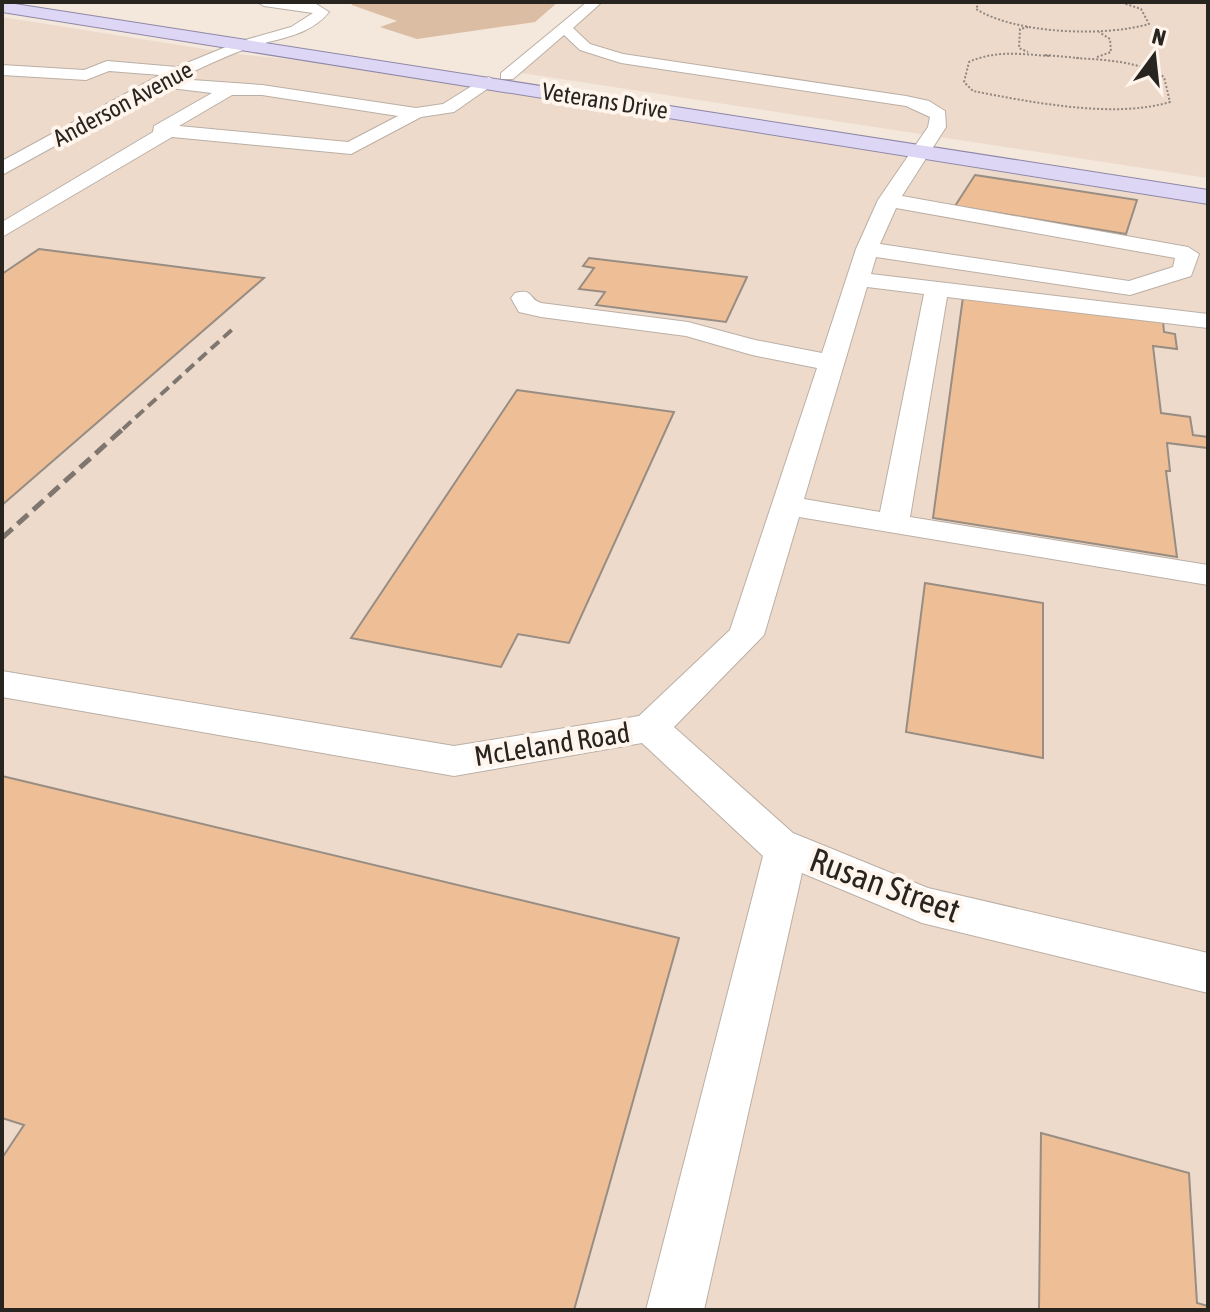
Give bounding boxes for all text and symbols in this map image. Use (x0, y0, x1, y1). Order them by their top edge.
north arrow (1114, 16, 1194, 96)
text: N (1150, 22, 1169, 51)
street label: Anderson Avenue (48, 56, 197, 152)
street label: Veterans Drive (540, 77, 670, 124)
street label: McLeland Road (472, 716, 632, 772)
street label: Rusan Street (805, 839, 966, 930)

